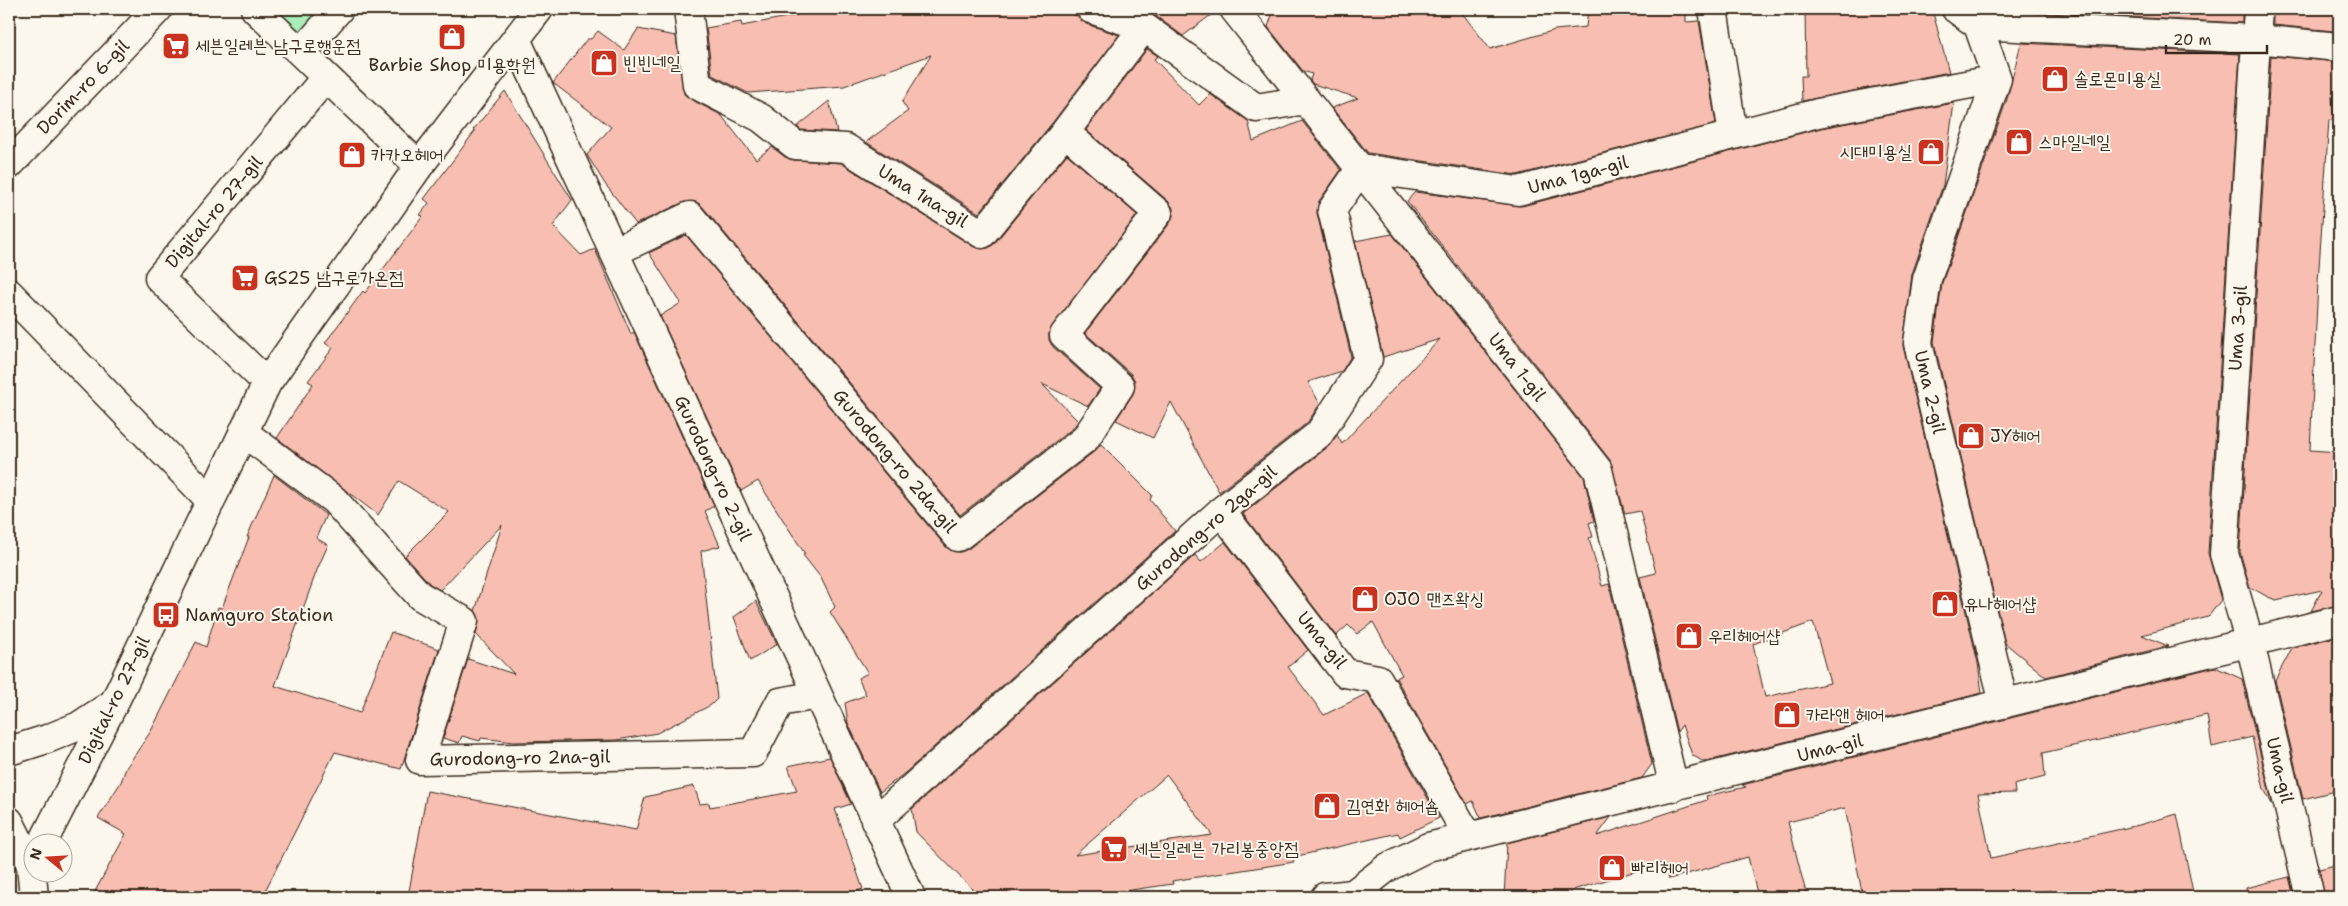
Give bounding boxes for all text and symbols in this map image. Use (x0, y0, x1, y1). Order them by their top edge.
shop icon: Barbie Shop 미용학원 (437, 22, 467, 52)
scale bar (2166, 22, 2267, 54)
text: 20 m (2173, 30, 2212, 50)
supermarket icon: 세븐일레븐 남구로행운점 (161, 31, 191, 61)
street label: Dorim-ro 6-gil (31, 34, 135, 140)
place label: 세븐일레븐 남구로행운점 (195, 34, 361, 58)
shop icon: 빈빈네일 (589, 48, 619, 78)
place label: 빈빈네일 (623, 51, 681, 75)
place label: Barbie Shop 미용학원 (369, 53, 535, 77)
shop icon: 솔로몬미용실 (2040, 64, 2070, 94)
place label: 솔로몬미용실 (2074, 67, 2161, 91)
shop icon: 스마일네일 (2004, 127, 2034, 157)
place label: 스마일네일 (2038, 130, 2111, 154)
shop icon: 시대미용실 (1916, 137, 1946, 167)
shop icon: 카카오헤어 (337, 140, 367, 170)
place label: 시대미용실 (1840, 140, 1913, 164)
place label: 카카오헤어 (371, 143, 443, 167)
street label: Digital-ro 27-gil (160, 150, 269, 273)
street label: Uma 1ga-gil (1525, 150, 1631, 200)
street label: Uma 1na-gil (873, 159, 973, 234)
supermarket icon: GS25 남구로가온점 (230, 263, 260, 293)
place label: GS25 남구로가온점 (264, 266, 404, 290)
street label: Uma 3-gil (2223, 284, 2253, 372)
street label: Uma 1-gil (1483, 328, 1552, 407)
street label: Uma 2-gil (1909, 348, 1951, 437)
street label: Gurodong-ro 2da-gil (828, 384, 963, 538)
street label: Gurodong-ro 2-gil (669, 391, 758, 545)
shop icon: JY헤어 (1956, 421, 1986, 451)
place label: JY헤어 (1990, 424, 2041, 448)
street label: Gurodong-ro 2ga-gil (1130, 459, 1282, 596)
shop icon: OJO 맨즈왁싱 (1350, 584, 1380, 614)
place label: OJO 맨즈왁싱 (1384, 587, 1484, 611)
shop icon: 유나헤어샵 (1930, 589, 1960, 619)
place label: 유나헤어샵 (1964, 592, 2037, 616)
bus stop icon: Namguro Station (151, 600, 181, 630)
place label: Namguro Station (185, 603, 333, 627)
street label: Uma-gil (1292, 606, 1353, 674)
shop icon: 우리헤어샵 (1674, 621, 1704, 651)
place label: 우리헤어샵 (1708, 624, 1781, 648)
street label: Digital-ro 27-gil (73, 631, 156, 768)
shop icon: 카라앤 헤어 (1772, 700, 1802, 730)
place label: 카라앤 헤어 (1806, 703, 1885, 727)
street label: Uma-gil (1795, 728, 1866, 768)
street label: Uma-gil (2261, 735, 2299, 806)
street label: Gurodong-ro 2na-gil (430, 744, 611, 772)
shop icon: 김연화 헤어숍 (1312, 791, 1342, 821)
place label: 김연화 헤어숍 (1346, 794, 1439, 818)
north arrow (22, 834, 72, 884)
supermarket icon: 세븐일레븐 가리봉중앙점 (1099, 834, 1129, 864)
place label: 세븐일레븐 가리봉중앙점 (1133, 837, 1299, 861)
text: N (25, 846, 46, 862)
shop icon: 빠리헤어 (1597, 853, 1627, 883)
place label: 빠리헤어 (1631, 856, 1689, 880)

